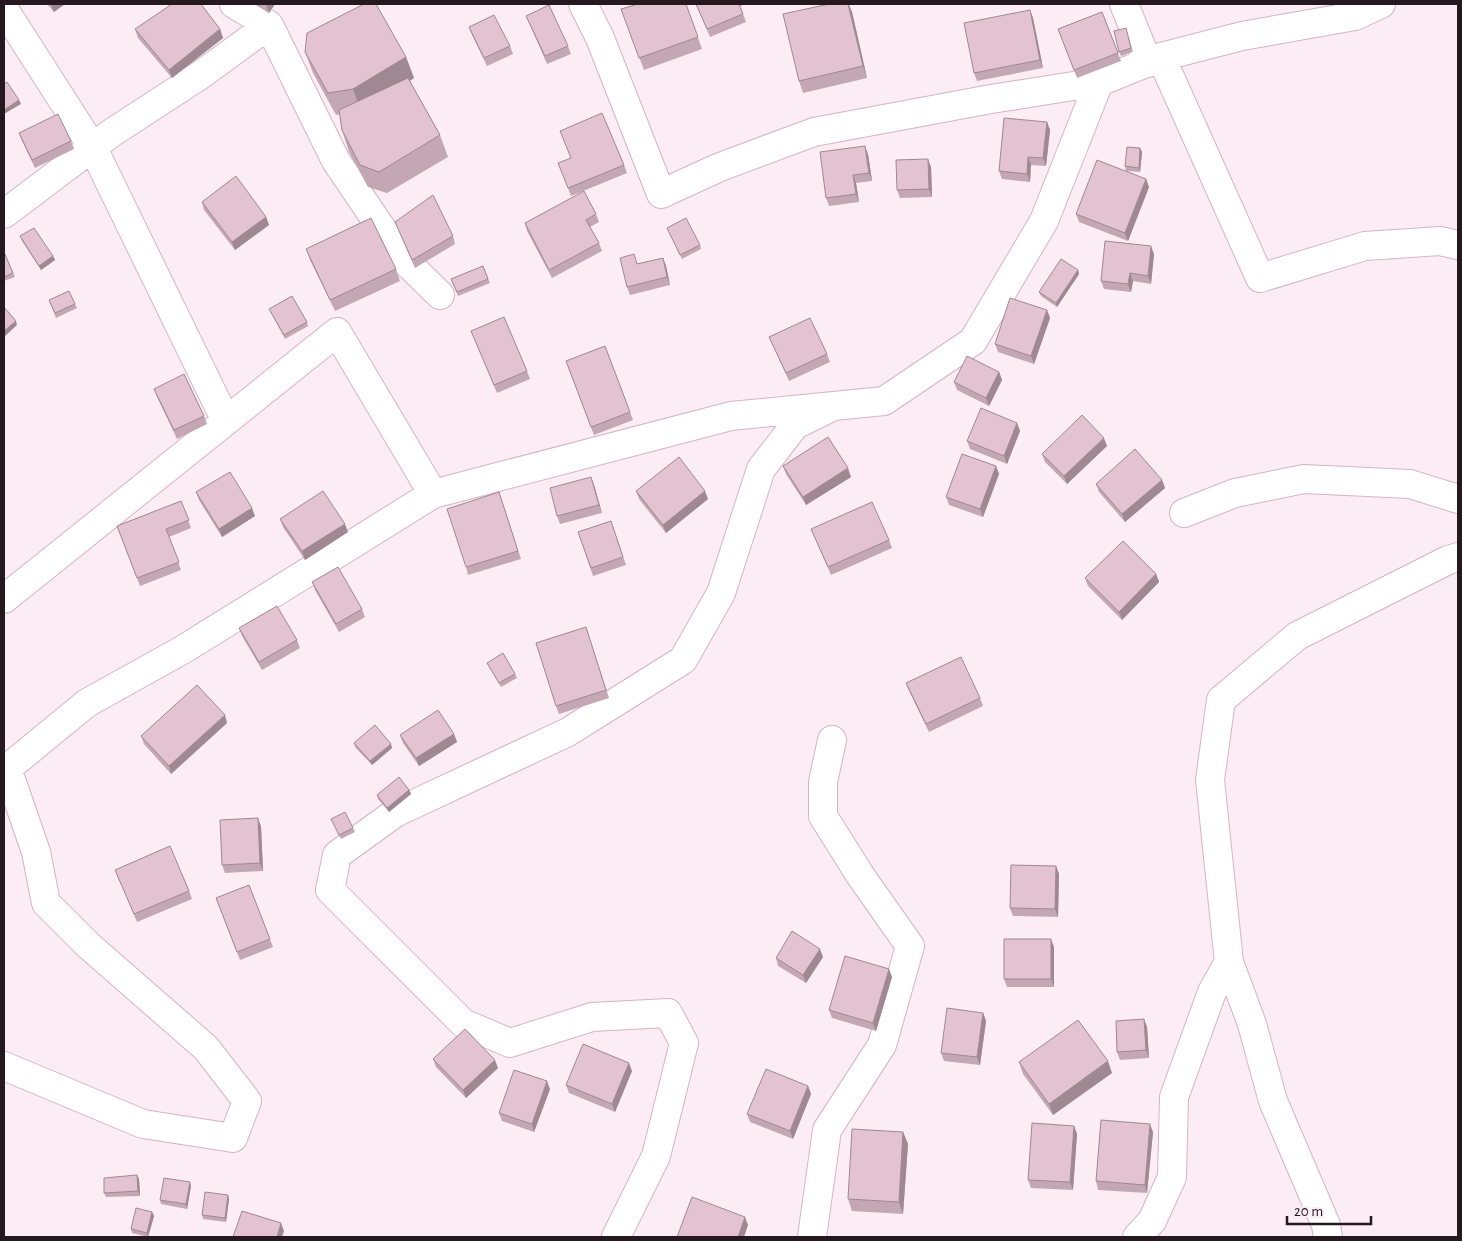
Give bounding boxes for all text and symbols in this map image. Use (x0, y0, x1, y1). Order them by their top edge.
scale bar (1287, 1194, 1371, 1226)
text: 20 m (1294, 1204, 1323, 1219)

